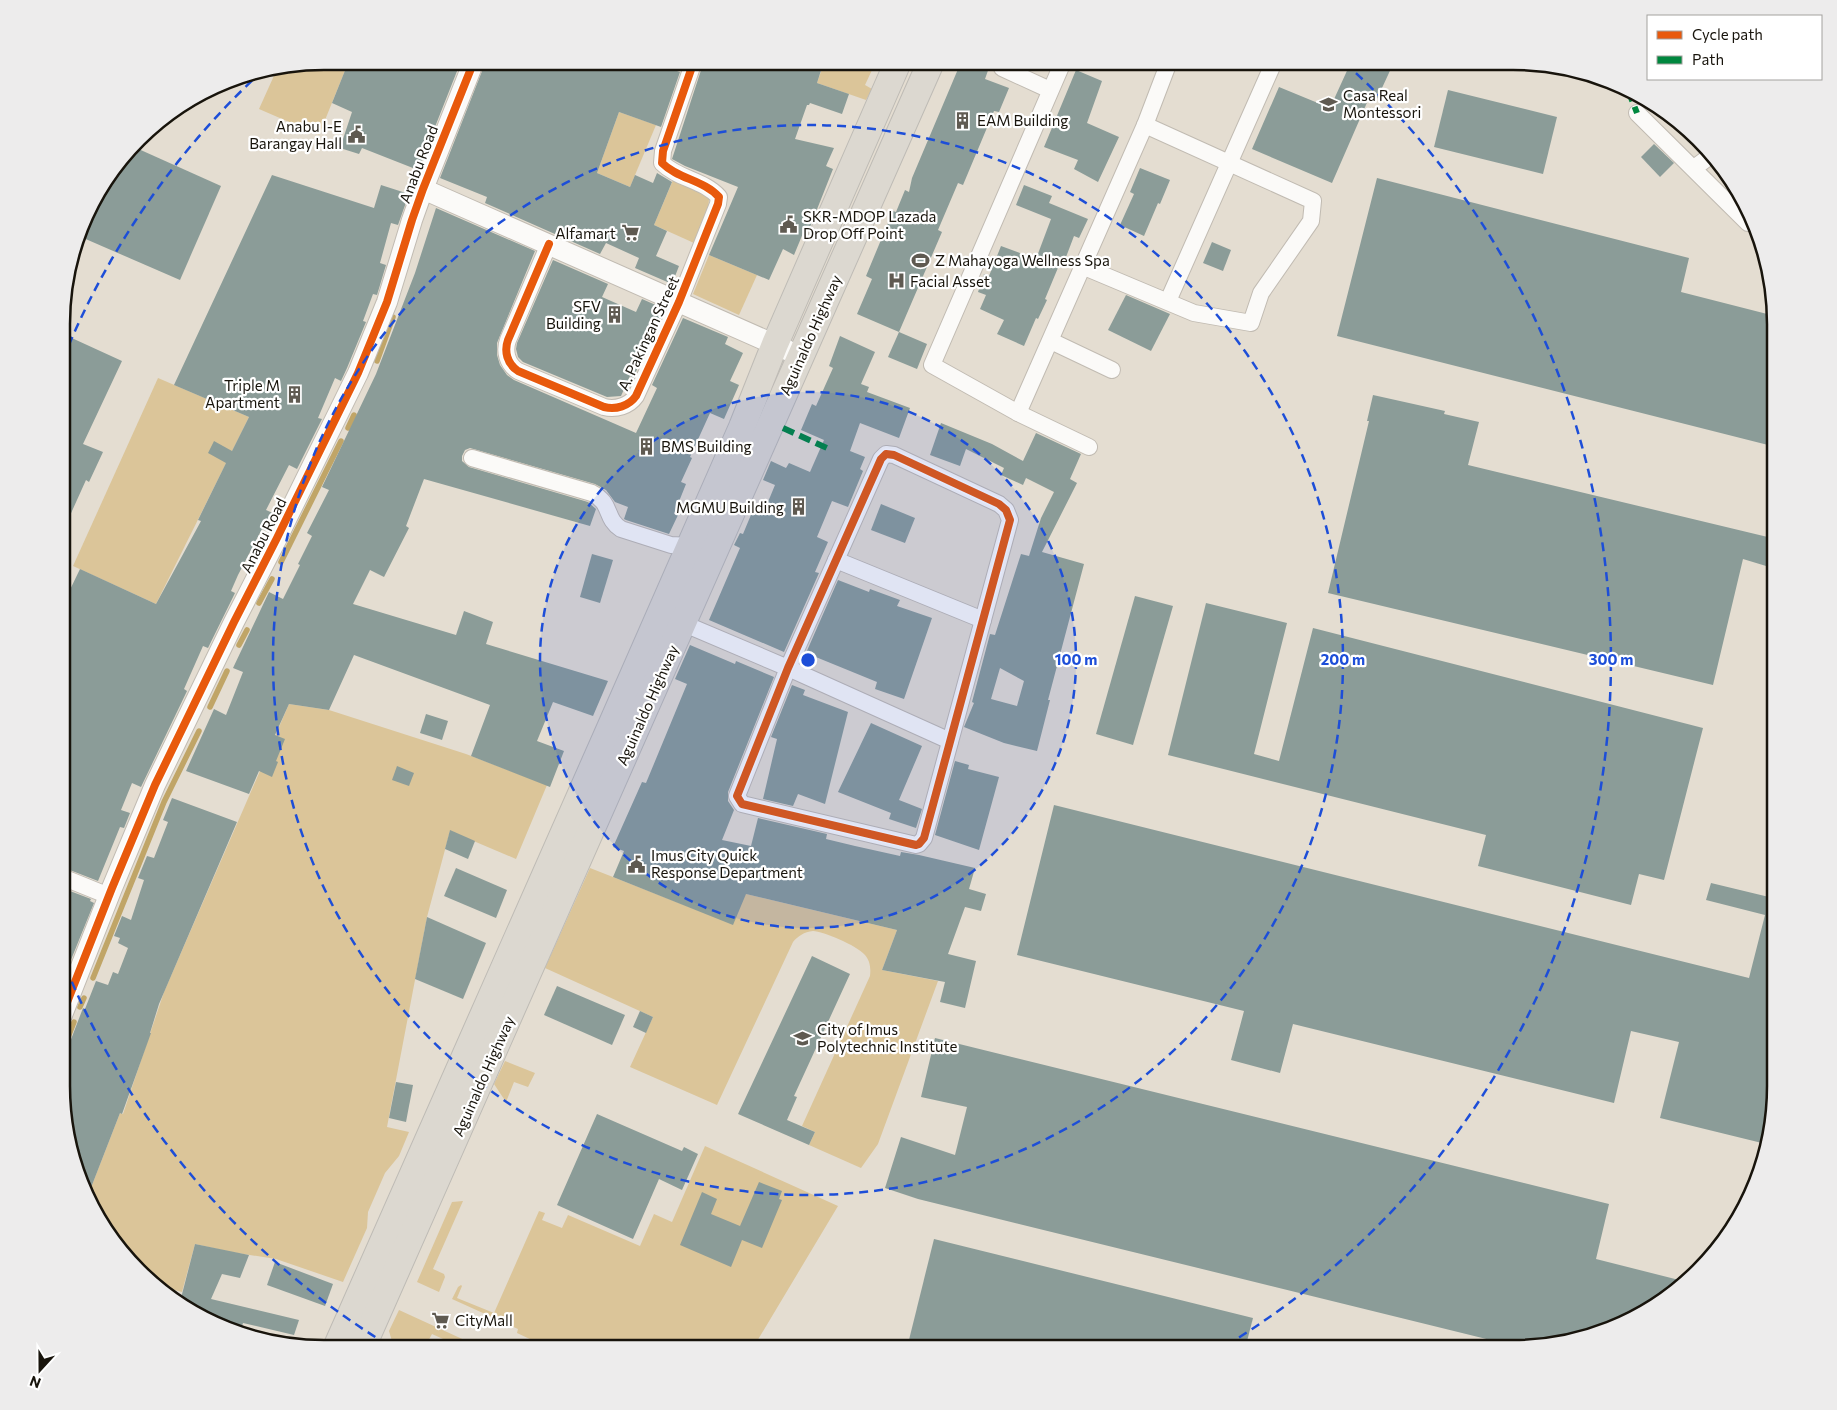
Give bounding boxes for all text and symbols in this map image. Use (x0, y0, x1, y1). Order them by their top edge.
legend (1647, 15, 1822, 80)
text: Cycle path (1692, 25, 1763, 43)
text: Path (1692, 50, 1724, 68)
place label: Casa Real Montessori (1343, 86, 1421, 121)
school or university icon: Casa Real Montessori (1319, 94, 1339, 114)
building icon: EAM Building (953, 110, 973, 130)
place label: EAM Building (977, 111, 1068, 129)
place label: Anabu I-E Barangay Hall (249, 117, 342, 152)
street label: Anabu Road (395, 123, 441, 205)
public building icon: Anabu I-E Barangay Hall (346, 125, 366, 145)
place label: SKR-MDOP Lazada Drop Off Point (803, 207, 936, 242)
public building icon: SKR-MDOP Lazada Drop Off Point (779, 215, 799, 235)
supermarket icon: Alfamart (620, 223, 640, 243)
place label: Alfamart (555, 224, 616, 242)
sports icon: Z Mahayoga Wellness Spa (911, 250, 931, 270)
place label: Z Mahayoga Wellness Spa (935, 251, 1110, 269)
hospital icon: Facial Asset (886, 271, 906, 291)
street label: Aguinaldo Highway (775, 272, 845, 398)
place label: Facial Asset (910, 272, 990, 290)
street label: A. Pakingan Street (614, 273, 682, 393)
place label: SFV Building (546, 297, 601, 332)
building icon: SFV Building (605, 305, 625, 325)
place label: Triple M Apartment (205, 376, 280, 411)
building icon: Triple M Apartment (284, 384, 304, 404)
building icon: BMS Building (637, 436, 657, 456)
place label: BMS Building (661, 437, 752, 455)
street label: Anabu Road (236, 494, 290, 576)
building icon: MGMU Building (788, 497, 808, 517)
place label: MGMU Building (676, 498, 784, 516)
street label: Aguinaldo Highway (612, 642, 682, 768)
text: 100 m (1055, 650, 1097, 668)
text: 200 m (1321, 650, 1365, 668)
text: 300 m (1589, 650, 1633, 668)
centre of rings (799, 651, 817, 669)
place label: Imus City Quick Response Department (651, 846, 803, 881)
public building icon: Imus City Quick Response Department (627, 854, 647, 874)
street label: Aguinaldo Highway (448, 1013, 518, 1139)
place label: City of Imus Polytechnic Institute (817, 1020, 958, 1055)
school or university icon: City of Imus Polytechnic Institute (793, 1028, 813, 1048)
supermarket icon: CityMall (431, 1310, 451, 1330)
place label: CityMall (455, 1311, 513, 1329)
north arrow (15, 1345, 65, 1395)
text: N (27, 1373, 43, 1392)

